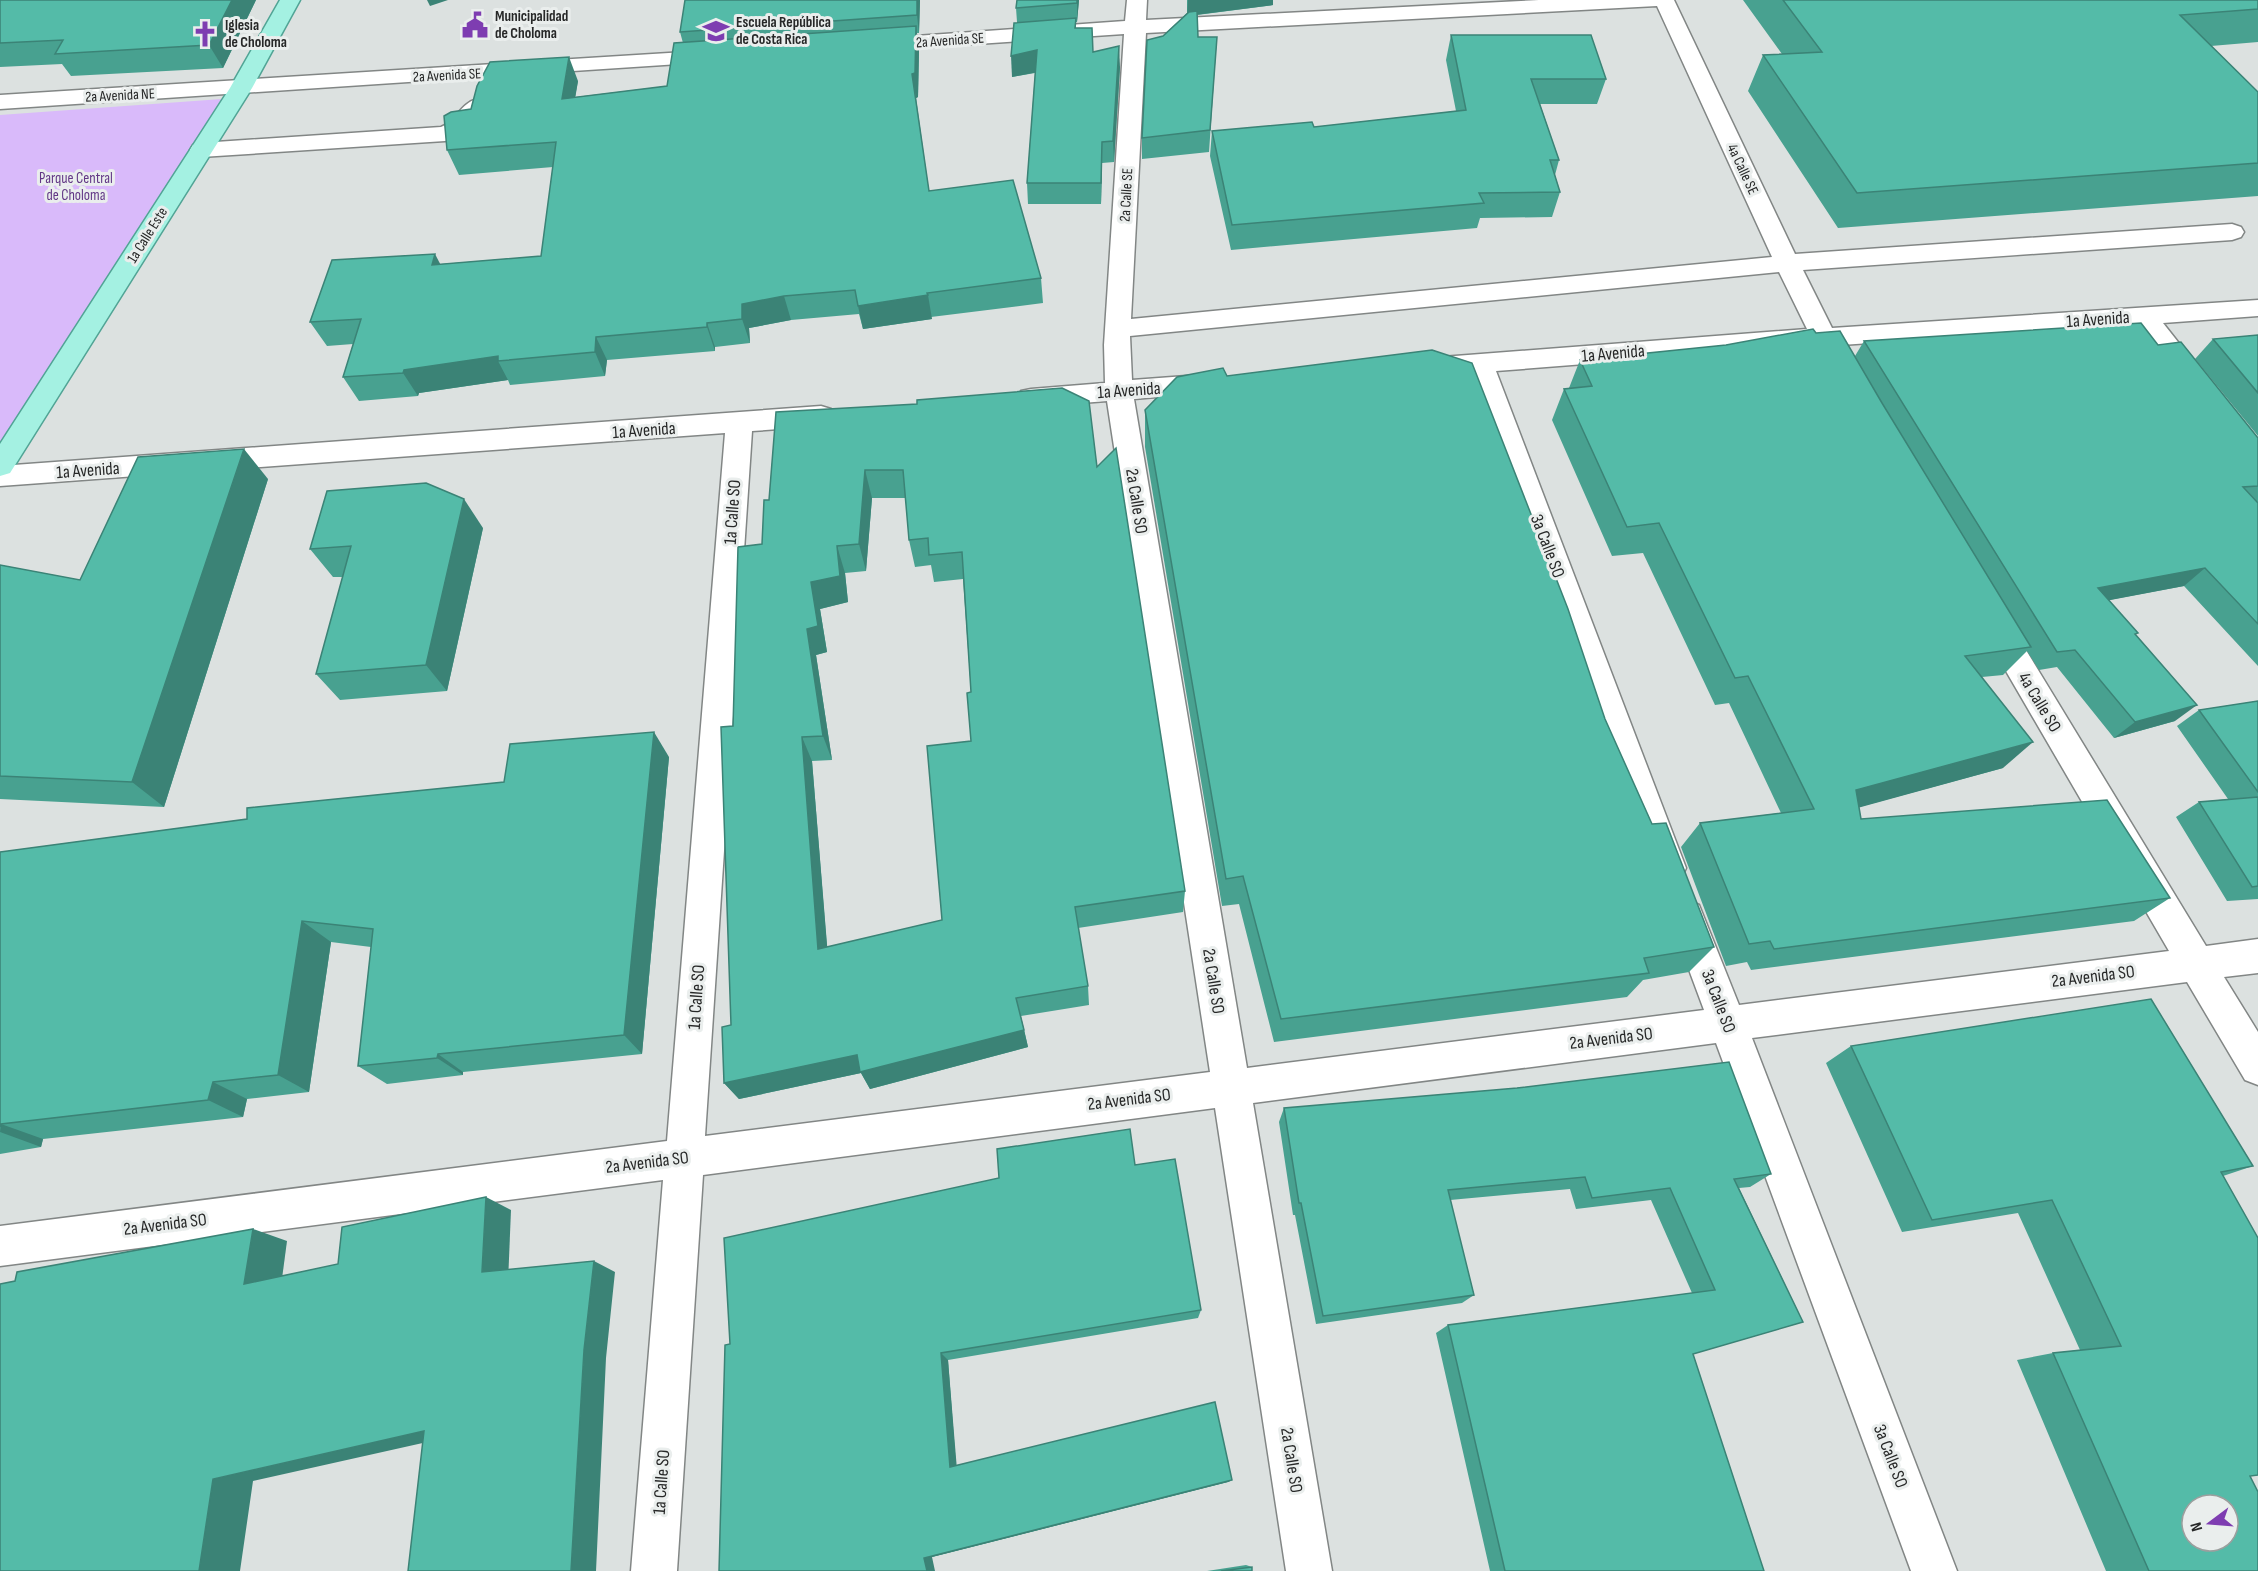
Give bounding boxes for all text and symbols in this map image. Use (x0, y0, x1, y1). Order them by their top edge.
place label: Municipalidad de Choloma (495, 7, 568, 43)
public building icon: Municipalidad de Choloma (460, 10, 490, 40)
place label: Escuela República de Costa Rica (736, 13, 831, 49)
place label: Iglesia de Choloma (225, 16, 287, 52)
school or university icon: Escuela República de Costa Rica (701, 16, 731, 46)
church icon: Iglesia de Choloma (190, 19, 220, 49)
street label: 2a Avenida SE (915, 29, 985, 52)
street label: 2a Avenida SE (412, 64, 482, 87)
street label: 2a Avenida NE (85, 84, 155, 107)
street label: 4a Calle SE (1723, 141, 1763, 198)
street label: 2a Calle SE (1116, 168, 1137, 222)
park label: Parque Central de Choloma (39, 169, 113, 205)
street label: 1a Calle Este (123, 204, 172, 267)
street label: 1a Avenida (2066, 307, 2130, 332)
street label: 1a Avenida (1581, 340, 1646, 367)
street label: 1a Avenida (1097, 378, 1161, 403)
street label: 1a Avenida (612, 418, 676, 443)
street label: 1a Avenida (56, 458, 120, 483)
street label: 2a Calle SO (1121, 467, 1152, 535)
street label: 1a Calle SO (720, 479, 745, 545)
street label: 3a Calle SO (1526, 512, 1569, 581)
street label: 4a Calle SO (2014, 669, 2066, 736)
street label: 2a Calle SO (1198, 947, 1229, 1015)
street label: 2a Avenida SO (2050, 961, 2136, 992)
street label: 1a Calle SO (684, 964, 709, 1030)
street label: 3a Calle SO (1697, 967, 1740, 1036)
street label: 2a Avenida SO (1568, 1023, 1654, 1054)
street label: 2a Avenida SO (1086, 1084, 1172, 1115)
street label: 2a Avenida SO (604, 1147, 690, 1178)
street label: 2a Avenida SO (122, 1209, 208, 1240)
street label: 3a Calle SO (1869, 1422, 1912, 1491)
street label: 2a Calle SO (1276, 1426, 1307, 1494)
street label: 1a Calle SO (649, 1449, 674, 1515)
north arrow (2180, 1493, 2240, 1553)
text: N (2187, 1520, 2207, 1533)

